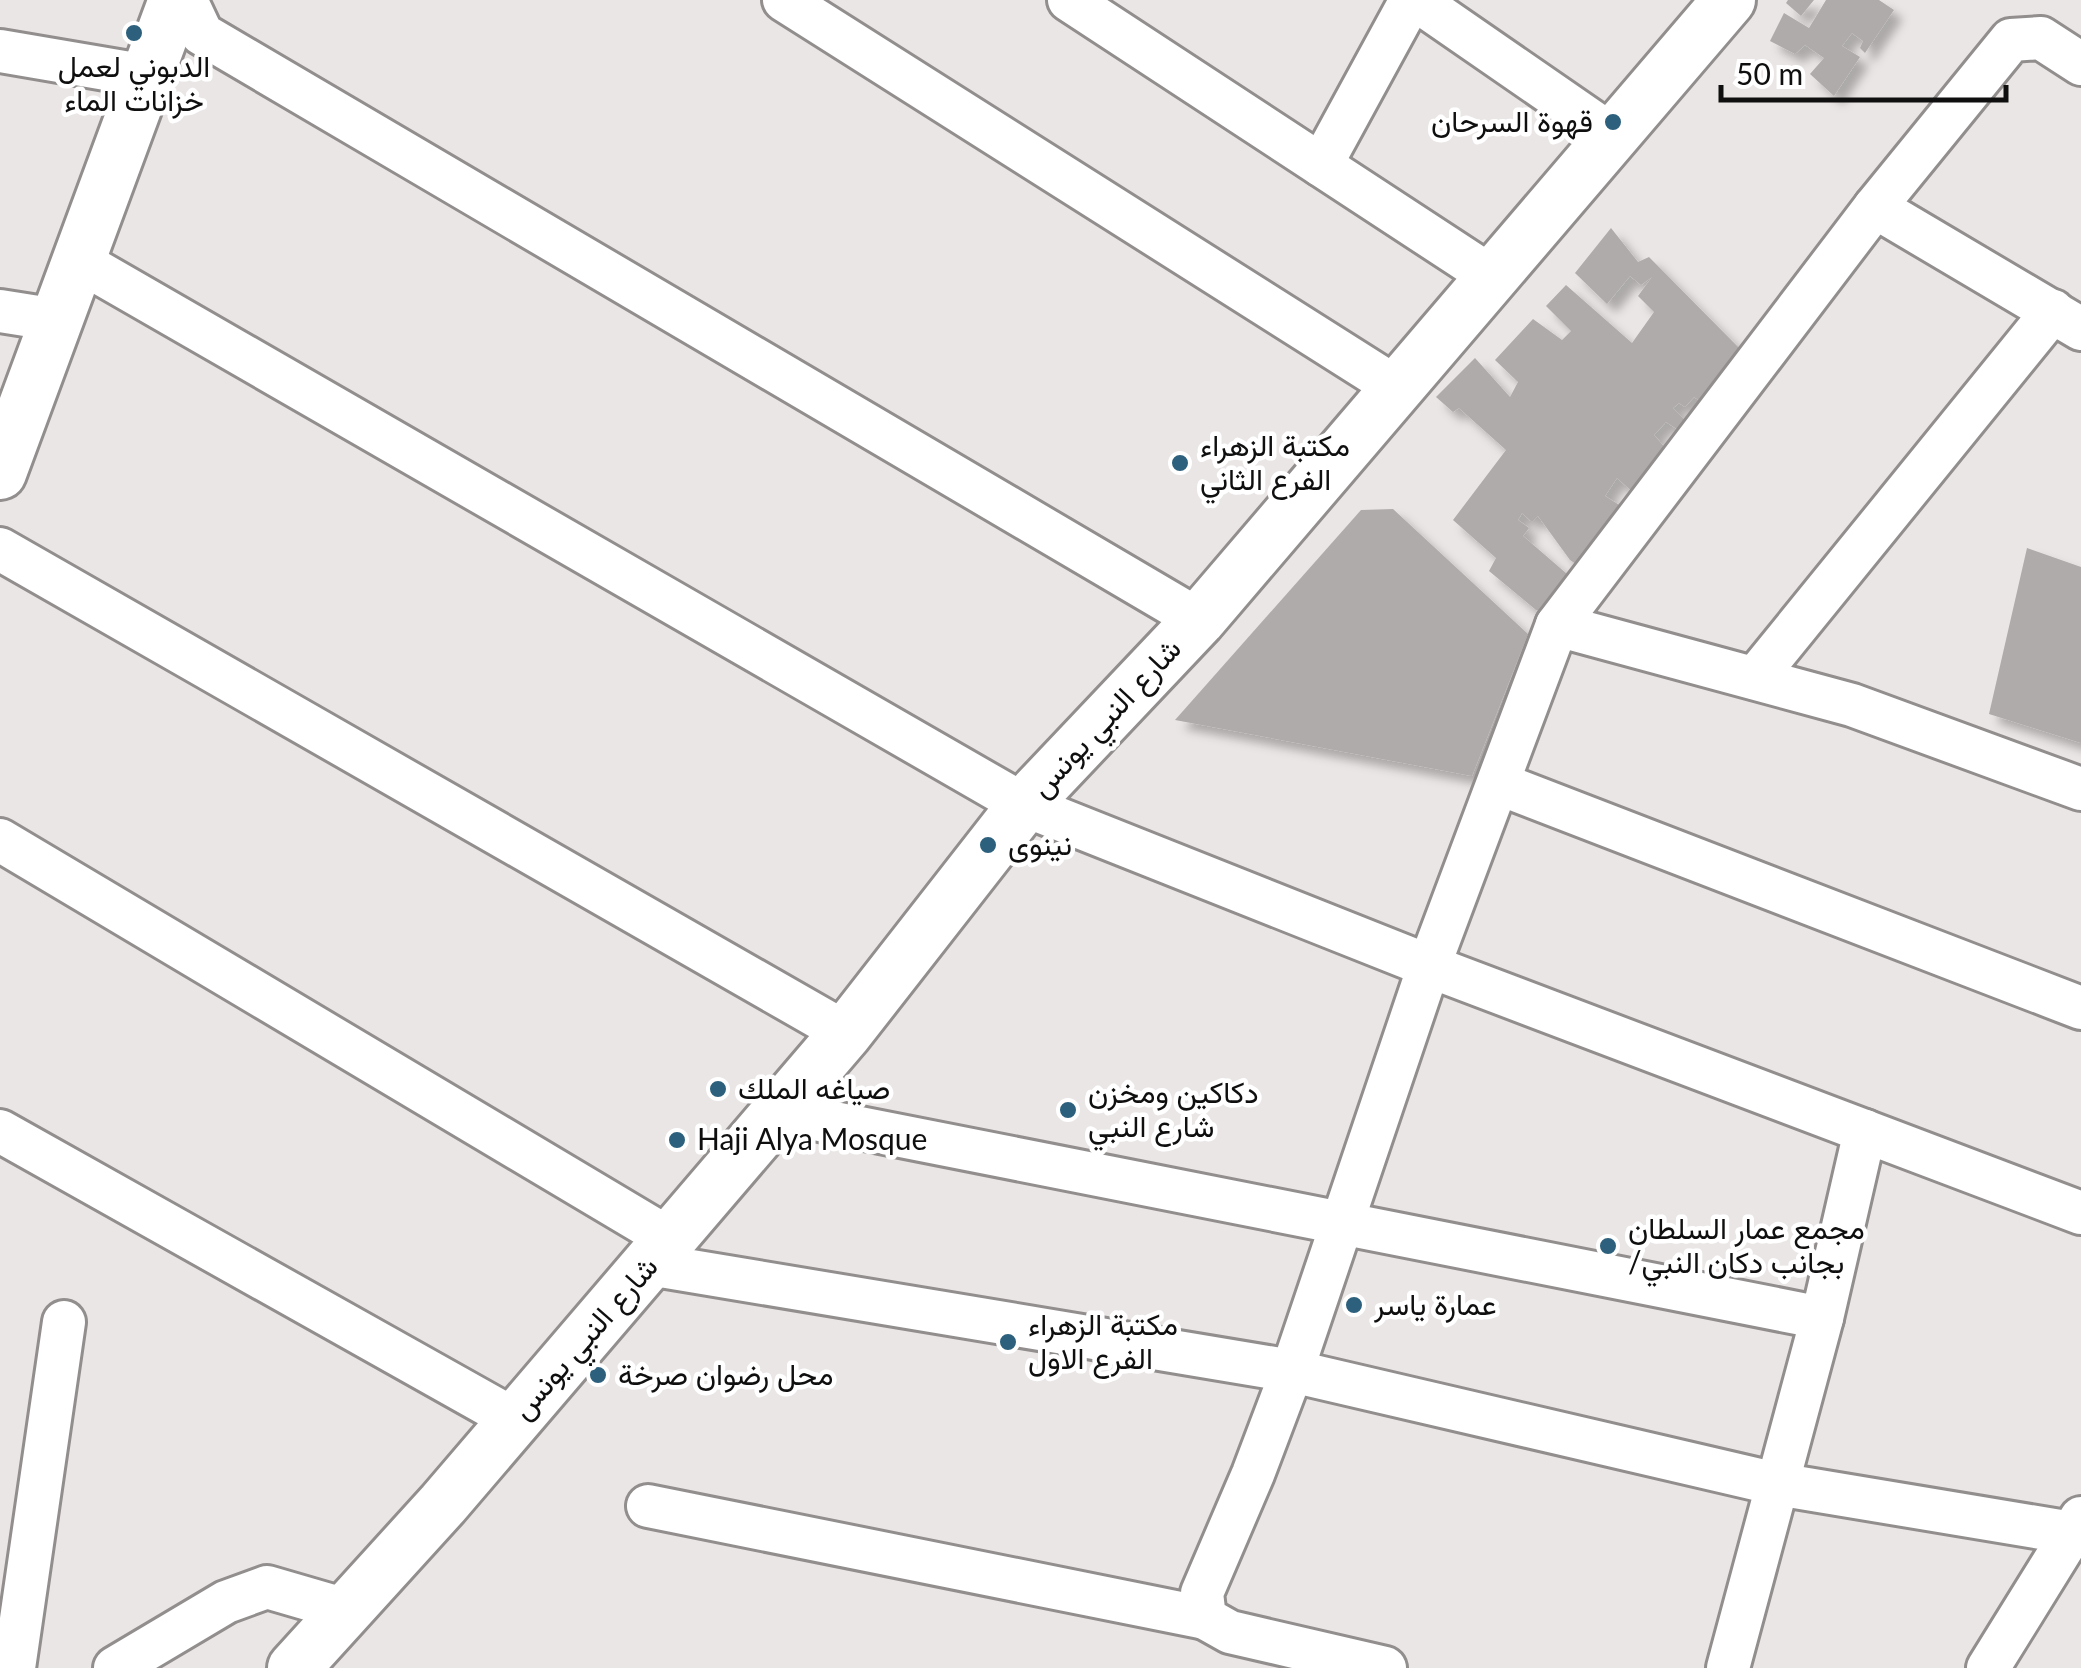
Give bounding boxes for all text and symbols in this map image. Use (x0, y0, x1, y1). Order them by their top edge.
marker: الدبوني لعمل خزانات الماء (123, 22, 145, 44)
scale bar (1721, 40, 2006, 102)
place label: الدبوني لعمل خزانات الماء (58, 47, 210, 119)
text: 50 m (1736, 55, 1803, 91)
place label: قهوة السرحان (1431, 102, 1593, 140)
marker: قهوة السرحان (1602, 111, 1624, 133)
place label: مكتبة الزهراء الفرع الثاني (1200, 426, 1350, 504)
marker: مكتبة الزهراء الفرع الثاني (1169, 452, 1191, 474)
street label: شارع النبي يونس (1022, 630, 1193, 809)
place label: نينوى (1008, 825, 1072, 863)
marker: نينوى (977, 834, 999, 856)
place label: صياغه الملك (738, 1069, 890, 1106)
place label: دكاكين ومخزن شارع النبي (1088, 1073, 1259, 1151)
marker: صياغه الملك (707, 1078, 729, 1100)
marker: دكاكين ومخزن شارع النبي (1057, 1099, 1079, 1121)
place label: Haji Alya Mosque (697, 1120, 927, 1156)
marker: Haji Alya Mosque (666, 1129, 688, 1151)
place label: مجمع عمار السلطان /بجانب دكان النبي (1628, 1209, 1865, 1287)
marker: مجمع عمار السلطان /بجانب دكان النبي (1597, 1235, 1619, 1257)
street label: شارع النبي يونس (503, 1248, 670, 1431)
place label: عمارة ياسر (1373, 1285, 1497, 1323)
marker: عمارة ياسر (1343, 1294, 1365, 1316)
place label: مكتبة الزهراء الفرع الاول (1028, 1305, 1178, 1379)
marker: مكتبة الزهراء الفرع الاول (997, 1331, 1019, 1353)
place label: محل رضوان صرخة (618, 1355, 834, 1393)
marker: محل رضوان صرخة (587, 1364, 609, 1386)

